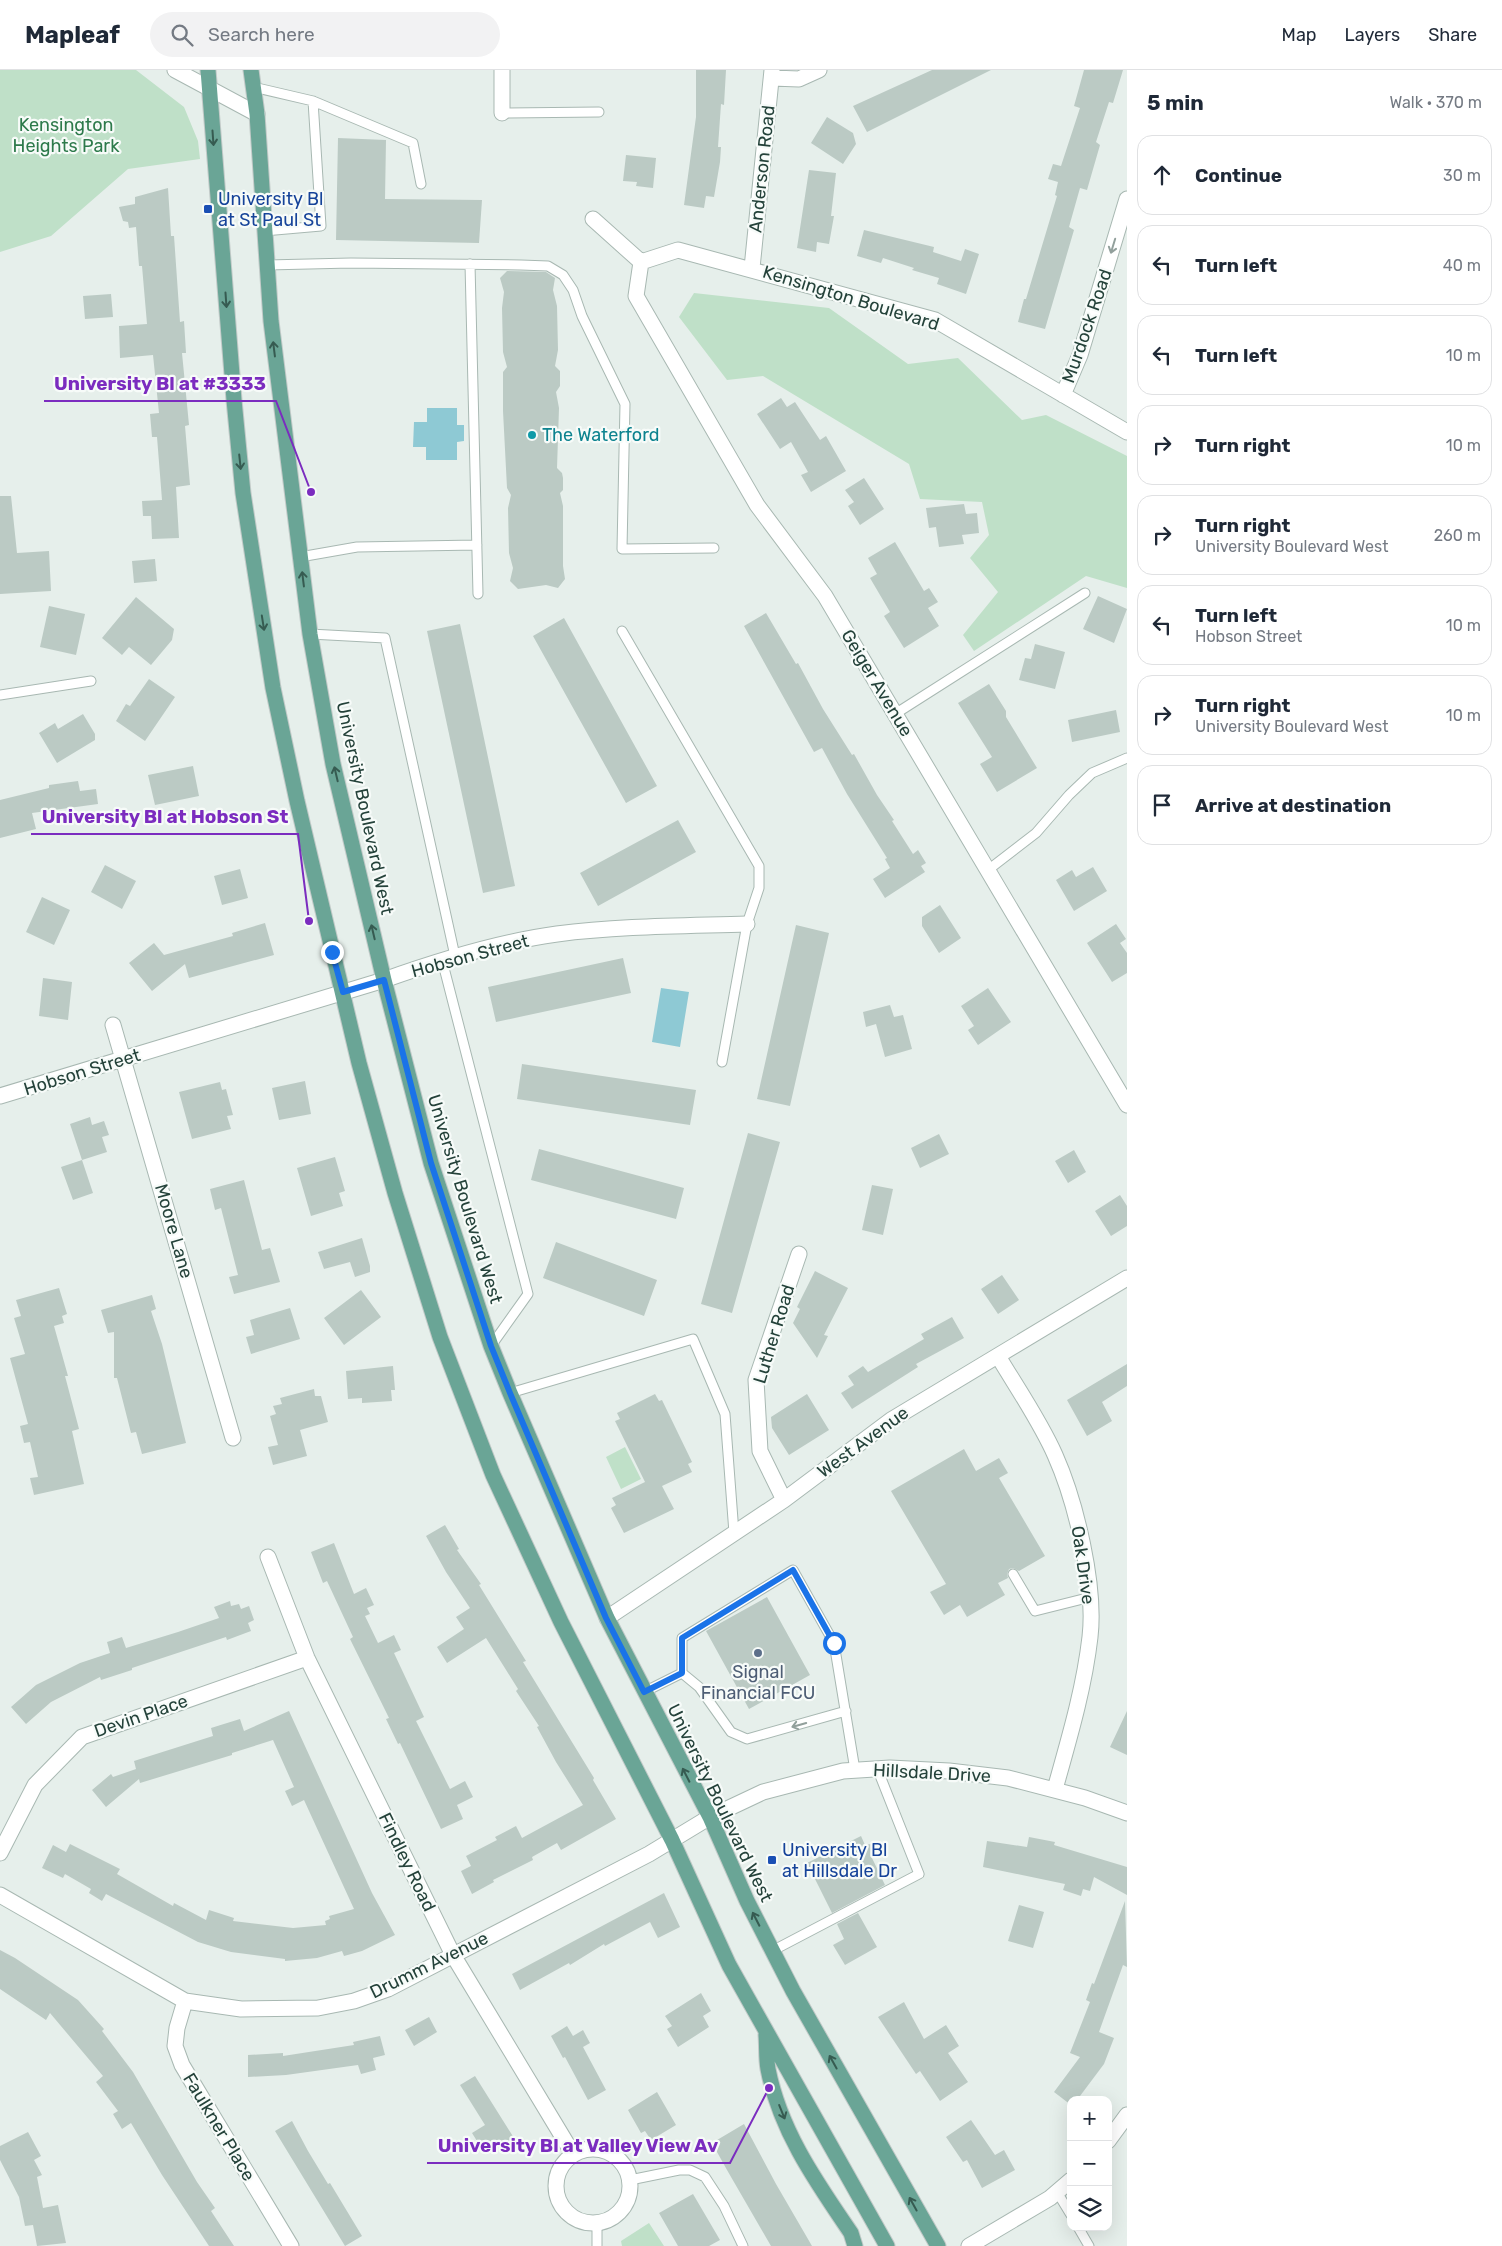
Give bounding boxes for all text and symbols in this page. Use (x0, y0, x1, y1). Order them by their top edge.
search box (150, 12, 500, 57)
text: Mapleaf (25, 21, 120, 49)
icon: search (168, 21, 196, 49)
text: Search here (208, 23, 315, 46)
text: Map (1282, 24, 1317, 46)
text: Layers (1345, 24, 1400, 46)
text: Share (1428, 24, 1477, 46)
text: 5 min (1147, 90, 1204, 115)
text: Walk · 370 m (1389, 93, 1482, 112)
street label: Anderson Road (744, 104, 780, 234)
park label: Kensington Heights Park (13, 114, 120, 157)
one-way arrow (208, 130, 217, 146)
icon: ahead (1148, 161, 1176, 189)
text: Continue (1195, 164, 1282, 187)
text: 30 m (1443, 166, 1481, 185)
place label: University Bl at St Paul St (218, 188, 323, 231)
marker: University Bl at St Paul St (202, 203, 214, 215)
one-way arrow (1107, 237, 1117, 253)
icon: left (1148, 251, 1176, 279)
text: Turn left (1195, 254, 1277, 277)
text: 40 m (1443, 256, 1481, 275)
street label: Kensington Boulevard (760, 261, 942, 335)
street label: Murdock Road (1057, 266, 1117, 386)
one-way arrow (222, 292, 231, 308)
one-way arrow (269, 341, 279, 357)
icon: left (1148, 341, 1176, 369)
text: Turn left (1195, 344, 1277, 367)
text: 10 m (1446, 346, 1481, 365)
callout: University Bl at #3333 (44, 367, 276, 401)
text: University Bl at #3333 (54, 372, 266, 395)
place label: The Waterford (542, 424, 660, 446)
marker: The Waterford (526, 429, 538, 441)
icon: right (1148, 431, 1176, 459)
text: Turn right (1195, 434, 1290, 457)
text: 10 m (1446, 436, 1481, 455)
one-way arrow (235, 454, 245, 470)
text: Turn right (1195, 514, 1290, 537)
icon: right (1148, 521, 1176, 549)
text: 260 m (1434, 526, 1481, 545)
text: University Boulevard West (1195, 537, 1388, 556)
one-way arrow (298, 572, 308, 588)
text: Turn left (1195, 604, 1277, 627)
icon: left (1148, 611, 1176, 639)
one-way arrow (258, 614, 268, 630)
text: 10 m (1446, 616, 1481, 635)
street label: Geiger Avenue (836, 626, 918, 740)
text: Hobson Street (1195, 627, 1302, 646)
text: Turn right (1195, 694, 1290, 717)
street label: University Boulevard West (332, 699, 398, 917)
icon: right (1148, 701, 1176, 729)
text: 10 m (1446, 706, 1481, 725)
text: University Boulevard West (1195, 717, 1388, 736)
one-way arrow (331, 767, 340, 783)
icon: arrive (1148, 791, 1176, 819)
text: Arrive at destination (1195, 794, 1391, 817)
callout: University Bl at Hobson St (31, 800, 298, 834)
text: University Bl at Hobson St (42, 805, 288, 828)
one-way arrow (368, 925, 377, 941)
street label: Hobson Street (409, 930, 531, 982)
route end (321, 941, 344, 964)
street label: Hobson Street (21, 1044, 143, 1100)
street label: University Boulevard West (423, 1092, 507, 1306)
street label: Moore Lane (150, 1181, 198, 1281)
street label: Luther Road (749, 1282, 799, 1386)
street label: West Avenue (813, 1402, 913, 1482)
street label: Oak Drive (1067, 1524, 1099, 1606)
route start (823, 1632, 846, 1655)
marker: Signal Financial FCU (752, 1647, 764, 1659)
place label: Signal Financial FCU (701, 1661, 815, 1704)
street label: Devin Place (91, 1690, 191, 1742)
street label: University Boulevard West (662, 1700, 778, 1906)
one-way arrow (791, 1720, 807, 1730)
street label: Hillsdale Drive (873, 1759, 991, 1787)
one-way arrow (681, 1767, 691, 1782)
street label: Findley Road (374, 1809, 440, 1915)
place label: University Bl at Hillsdale Dr (782, 1839, 897, 1882)
marker: University Bl at Hillsdale Dr (766, 1854, 778, 1866)
one-way arrow (751, 1912, 760, 1927)
street label: Drumm Avenue (366, 1927, 492, 2003)
one-way arrow (828, 2056, 838, 2070)
street label: Faulkner Place (178, 2069, 260, 2185)
map controls (1067, 2096, 1112, 2231)
button: + (1067, 2096, 1112, 2141)
one-way arrow (778, 2104, 787, 2119)
callout: University Bl at Valley View Av (427, 2129, 730, 2163)
text: University Bl at Valley View Av (438, 2134, 718, 2157)
button: − (1067, 2141, 1112, 2186)
button: layers (1067, 2186, 1112, 2231)
one-way arrow (908, 2197, 918, 2211)

